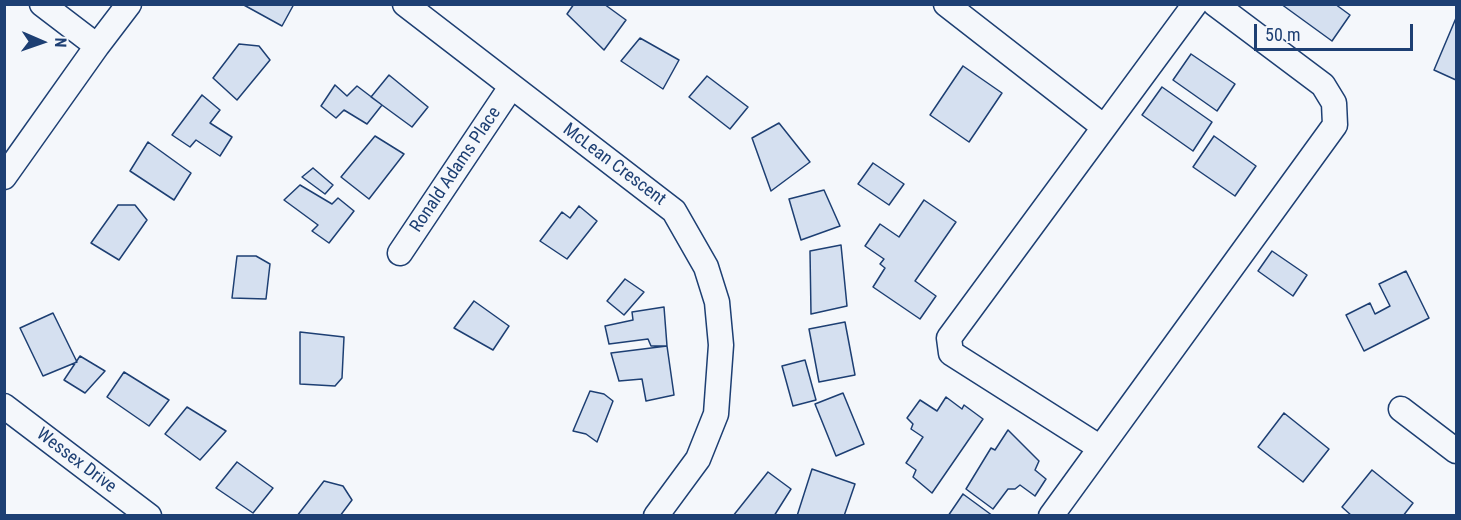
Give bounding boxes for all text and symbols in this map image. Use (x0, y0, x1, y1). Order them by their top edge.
north arrow (12, 12, 72, 72)
scale bar (1257, 12, 1416, 50)
text: 50 m (1265, 24, 1300, 45)
text: N (51, 37, 70, 48)
street label: Ronald Adams Place (406, 103, 506, 237)
street label: McLean Crescent (558, 119, 670, 211)
street label: Wessex Drive (32, 424, 120, 498)

